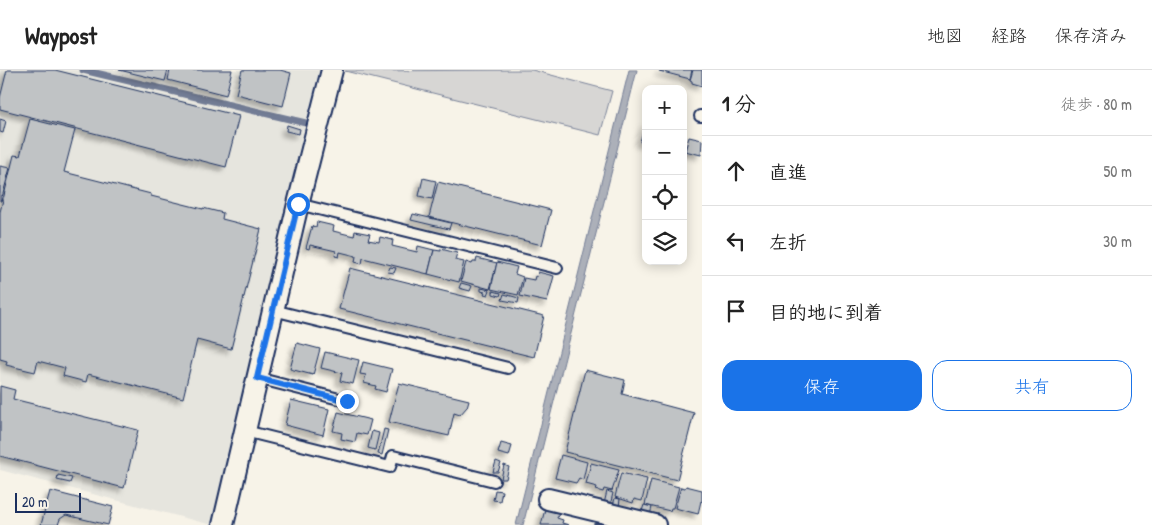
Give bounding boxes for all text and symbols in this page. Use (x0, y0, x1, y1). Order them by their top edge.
text: Waypost (25, 19, 97, 51)
text: 地図 (927, 23, 963, 48)
text: 経路 (991, 23, 1027, 48)
text: 保存済み (1055, 23, 1127, 48)
map controls (642, 85, 687, 265)
button: + (642, 85, 687, 130)
text: 1 分 (722, 89, 755, 118)
text: 徒歩 · 80 m (1061, 93, 1132, 115)
button: − (642, 130, 687, 175)
icon: ahead (722, 157, 750, 185)
text: 直進 (769, 159, 807, 185)
text: 50 m (1104, 160, 1132, 182)
button: locate (642, 175, 687, 220)
route start (287, 193, 310, 216)
button: layers (642, 220, 687, 265)
icon: left (722, 227, 750, 255)
text: 左折 (769, 229, 807, 255)
text: 30 m (1103, 230, 1132, 252)
icon: arrive (722, 297, 750, 325)
text: 目的地に到着 (769, 299, 883, 325)
button: 保存 (722, 360, 922, 411)
button: 共有 (932, 360, 1132, 411)
route end (336, 390, 359, 413)
scale bar (15, 490, 81, 513)
text: 20 m (22, 492, 48, 511)

